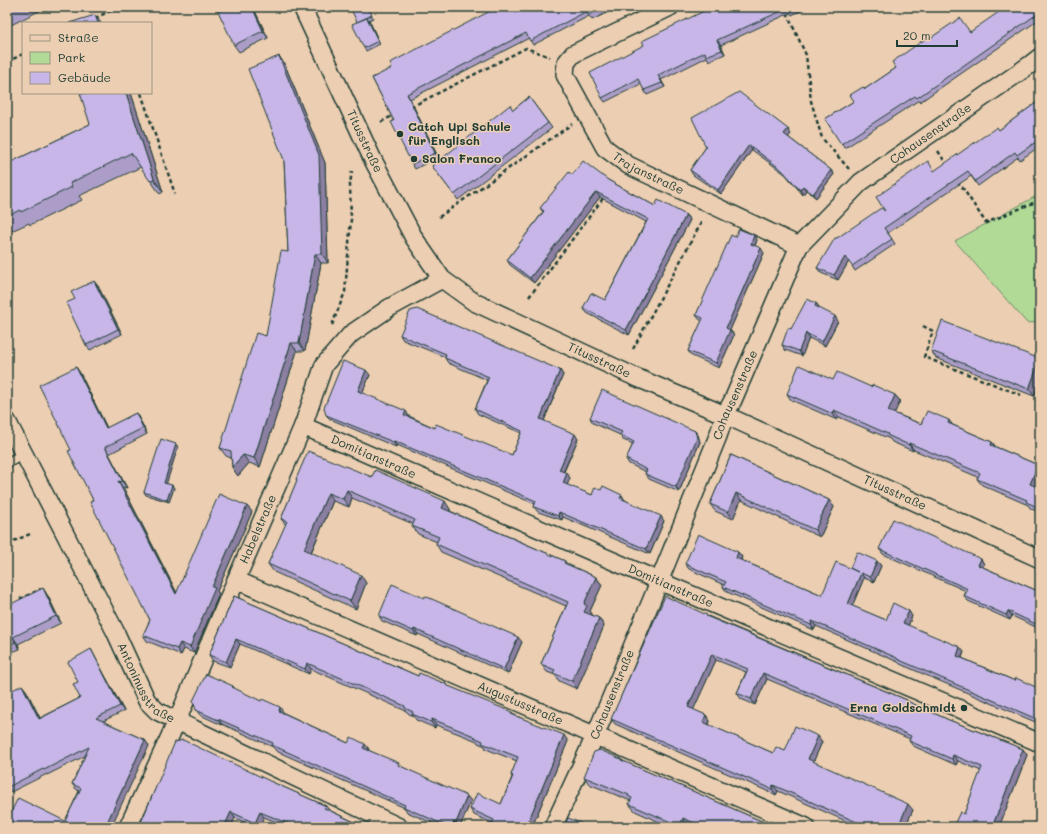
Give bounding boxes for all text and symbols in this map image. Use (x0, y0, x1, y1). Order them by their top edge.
legend (22, 22, 152, 94)
scale bar (897, 22, 957, 48)
text: 20 m (903, 27, 931, 43)
text: Straße (58, 29, 99, 45)
text: Park (58, 49, 85, 65)
text: Gebäude (58, 69, 111, 85)
street label: Cohausenstraße (886, 99, 974, 167)
street label: Titusstraße (344, 107, 387, 175)
place label: Catch Up! Schule für Englisch (408, 118, 511, 148)
marker: Catch Up! Schule für Englisch (395, 129, 405, 139)
street label: Trajanstraße (610, 148, 687, 197)
place label: Salon Franco (422, 150, 501, 166)
marker: Salon Franco (409, 154, 419, 164)
street label: Titusstraße (566, 338, 634, 381)
street label: Cohausenstraße (708, 347, 761, 442)
street label: Domitianstraße (329, 430, 419, 481)
street label: Titusstraße (861, 470, 929, 513)
street label: Habelstraße (235, 492, 279, 566)
street label: Domitianstraße (626, 560, 716, 610)
street label: Antoninusstraße (114, 640, 178, 726)
street label: Cohausenstraße (585, 647, 637, 742)
street label: Augustusstraße (476, 677, 566, 728)
place label: Erna Goldschmidt (849, 699, 956, 715)
marker: Erna Goldschmidt (959, 703, 969, 713)

